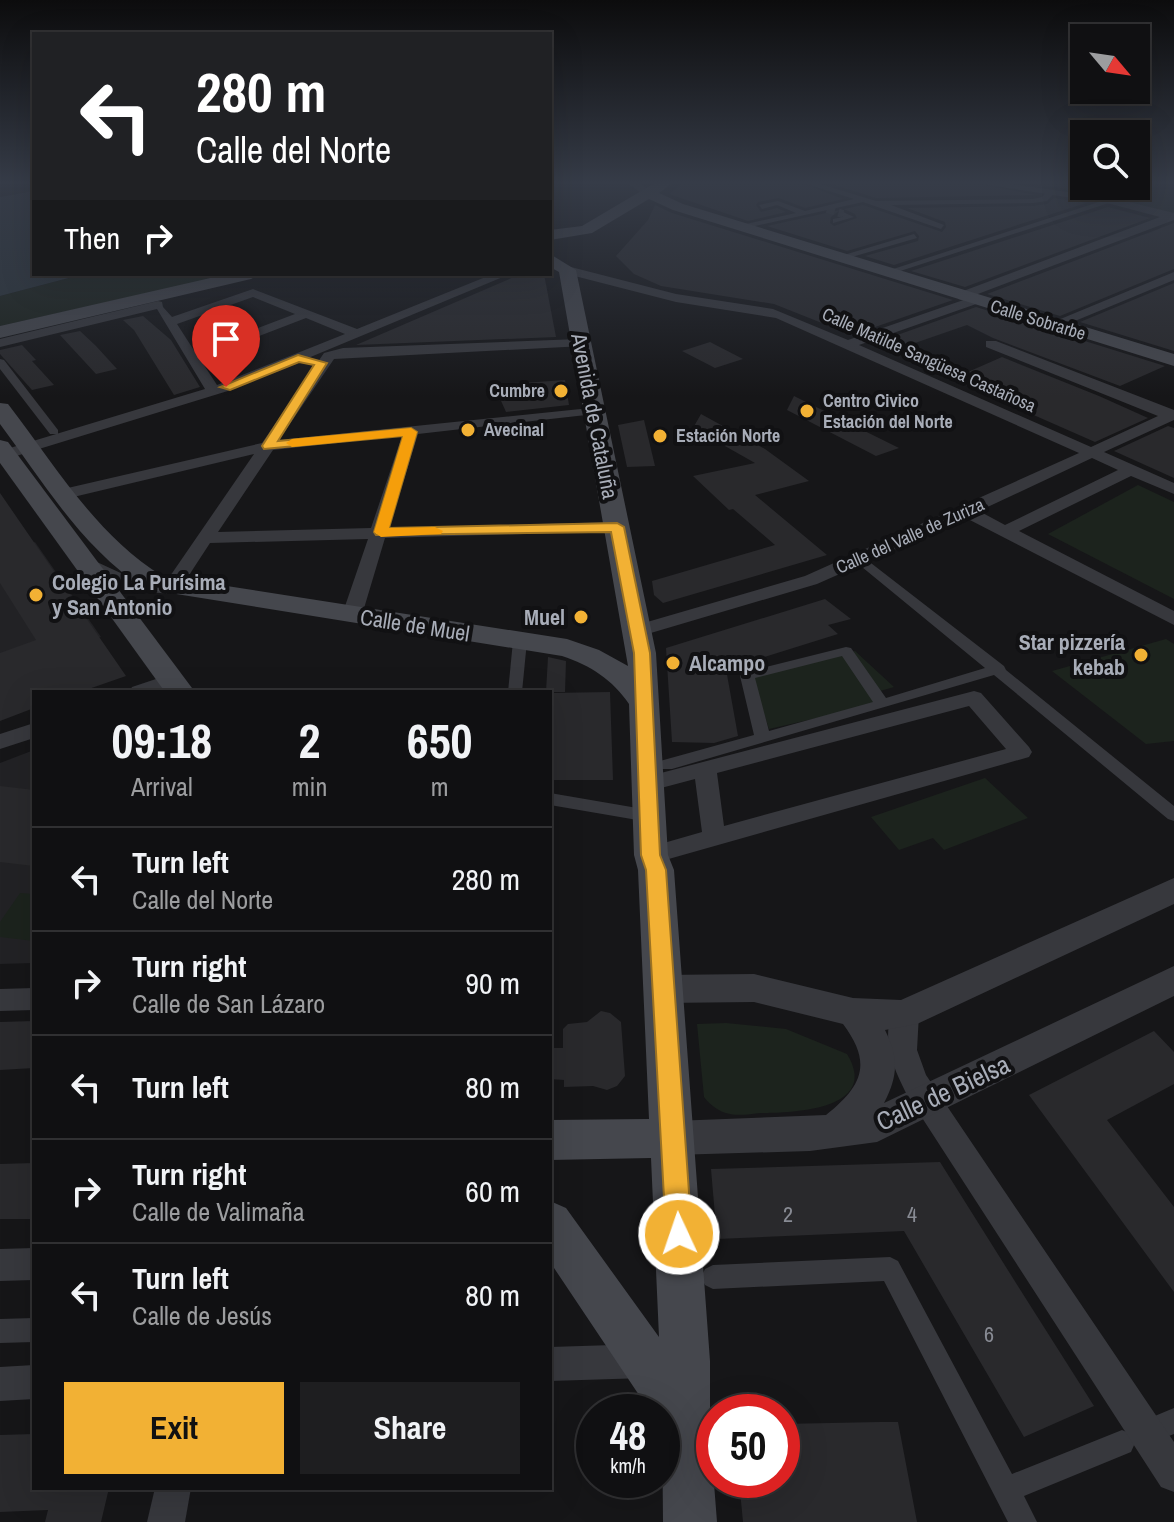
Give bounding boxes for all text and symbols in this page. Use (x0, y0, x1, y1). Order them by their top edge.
north arrow (1070, 24, 1150, 104)
map controls (1070, 24, 1150, 200)
text: 280 m (196, 54, 326, 129)
icon: left (64, 64, 168, 168)
button: search (1070, 120, 1150, 200)
text: Calle del Norte (196, 126, 391, 174)
icon: right (136, 216, 180, 260)
text: Then (64, 218, 120, 258)
street label: Calle Sobrarbe (987, 293, 1089, 346)
street label: Calle Matilde Sangüesa Castañosa (818, 301, 1040, 418)
pin (192, 305, 260, 387)
icon: arrive (204, 317, 248, 361)
street label: Avenida de Cataluña (564, 330, 626, 501)
place label: Cumbre (489, 378, 545, 403)
marker: Cumbre (552, 382, 570, 400)
place label: Centro Civico Estación del Norte (823, 388, 953, 434)
marker: Centro Civico Estación del Norte (798, 402, 816, 420)
place label: Avecinal (484, 417, 544, 442)
marker: Avecinal (459, 421, 477, 439)
place label: Estación Norte (676, 423, 780, 448)
marker: Estación Norte (651, 427, 669, 445)
street label: Calle del Valle de Zuriza (832, 492, 988, 579)
place label: Colegio La Purísima y San Antonio (52, 567, 225, 622)
marker: Colegio La Purísima y San Antonio (27, 586, 45, 604)
street label: Calle de Muel (358, 602, 472, 648)
place label: Muel (524, 602, 565, 632)
marker: Muel (572, 608, 590, 626)
place label: Star pizzería kebab (1019, 627, 1125, 682)
marker: Star pizzería kebab (1132, 646, 1150, 664)
place label: Alcampo (689, 648, 765, 678)
marker: Alcampo (664, 654, 682, 672)
text: 09:18 (112, 708, 212, 773)
text: 2 (299, 708, 320, 773)
text: 650 (407, 708, 472, 773)
text: Arrival (131, 769, 193, 804)
text: min (292, 769, 327, 804)
text: m (431, 769, 449, 804)
text: Turn left (132, 842, 229, 882)
icon: left (64, 857, 108, 901)
text: 280 m (452, 859, 520, 899)
text: Calle del Norte (132, 882, 273, 917)
text: Turn right (132, 946, 246, 986)
icon: right (64, 961, 108, 1005)
text: 90 m (465, 963, 520, 1003)
text: Calle de San Lázaro (132, 986, 325, 1021)
street label: Calle de Bielsa (870, 1046, 1015, 1139)
icon: left (64, 1065, 108, 1109)
text: Turn left (132, 1067, 229, 1107)
text: 80 m (465, 1067, 520, 1107)
text: Turn right (132, 1154, 246, 1194)
icon: right (64, 1169, 108, 1213)
text: 60 m (465, 1171, 520, 1211)
position arrow (637, 1192, 721, 1276)
text: Calle de Valimaña (132, 1194, 305, 1229)
house number: 2 (783, 1199, 793, 1229)
house number: 4 (907, 1199, 917, 1229)
text: Turn left (132, 1258, 229, 1298)
icon: left (64, 1273, 108, 1317)
text: 80 m (465, 1275, 520, 1315)
text: Calle de Jesús (132, 1298, 272, 1333)
house number: 6 (984, 1319, 994, 1349)
button: Exit (64, 1382, 284, 1474)
button: Share (300, 1382, 520, 1474)
speed limit sign: 50 (696, 1394, 800, 1498)
text: 48 (610, 1409, 646, 1462)
text: km/h (610, 1452, 646, 1479)

